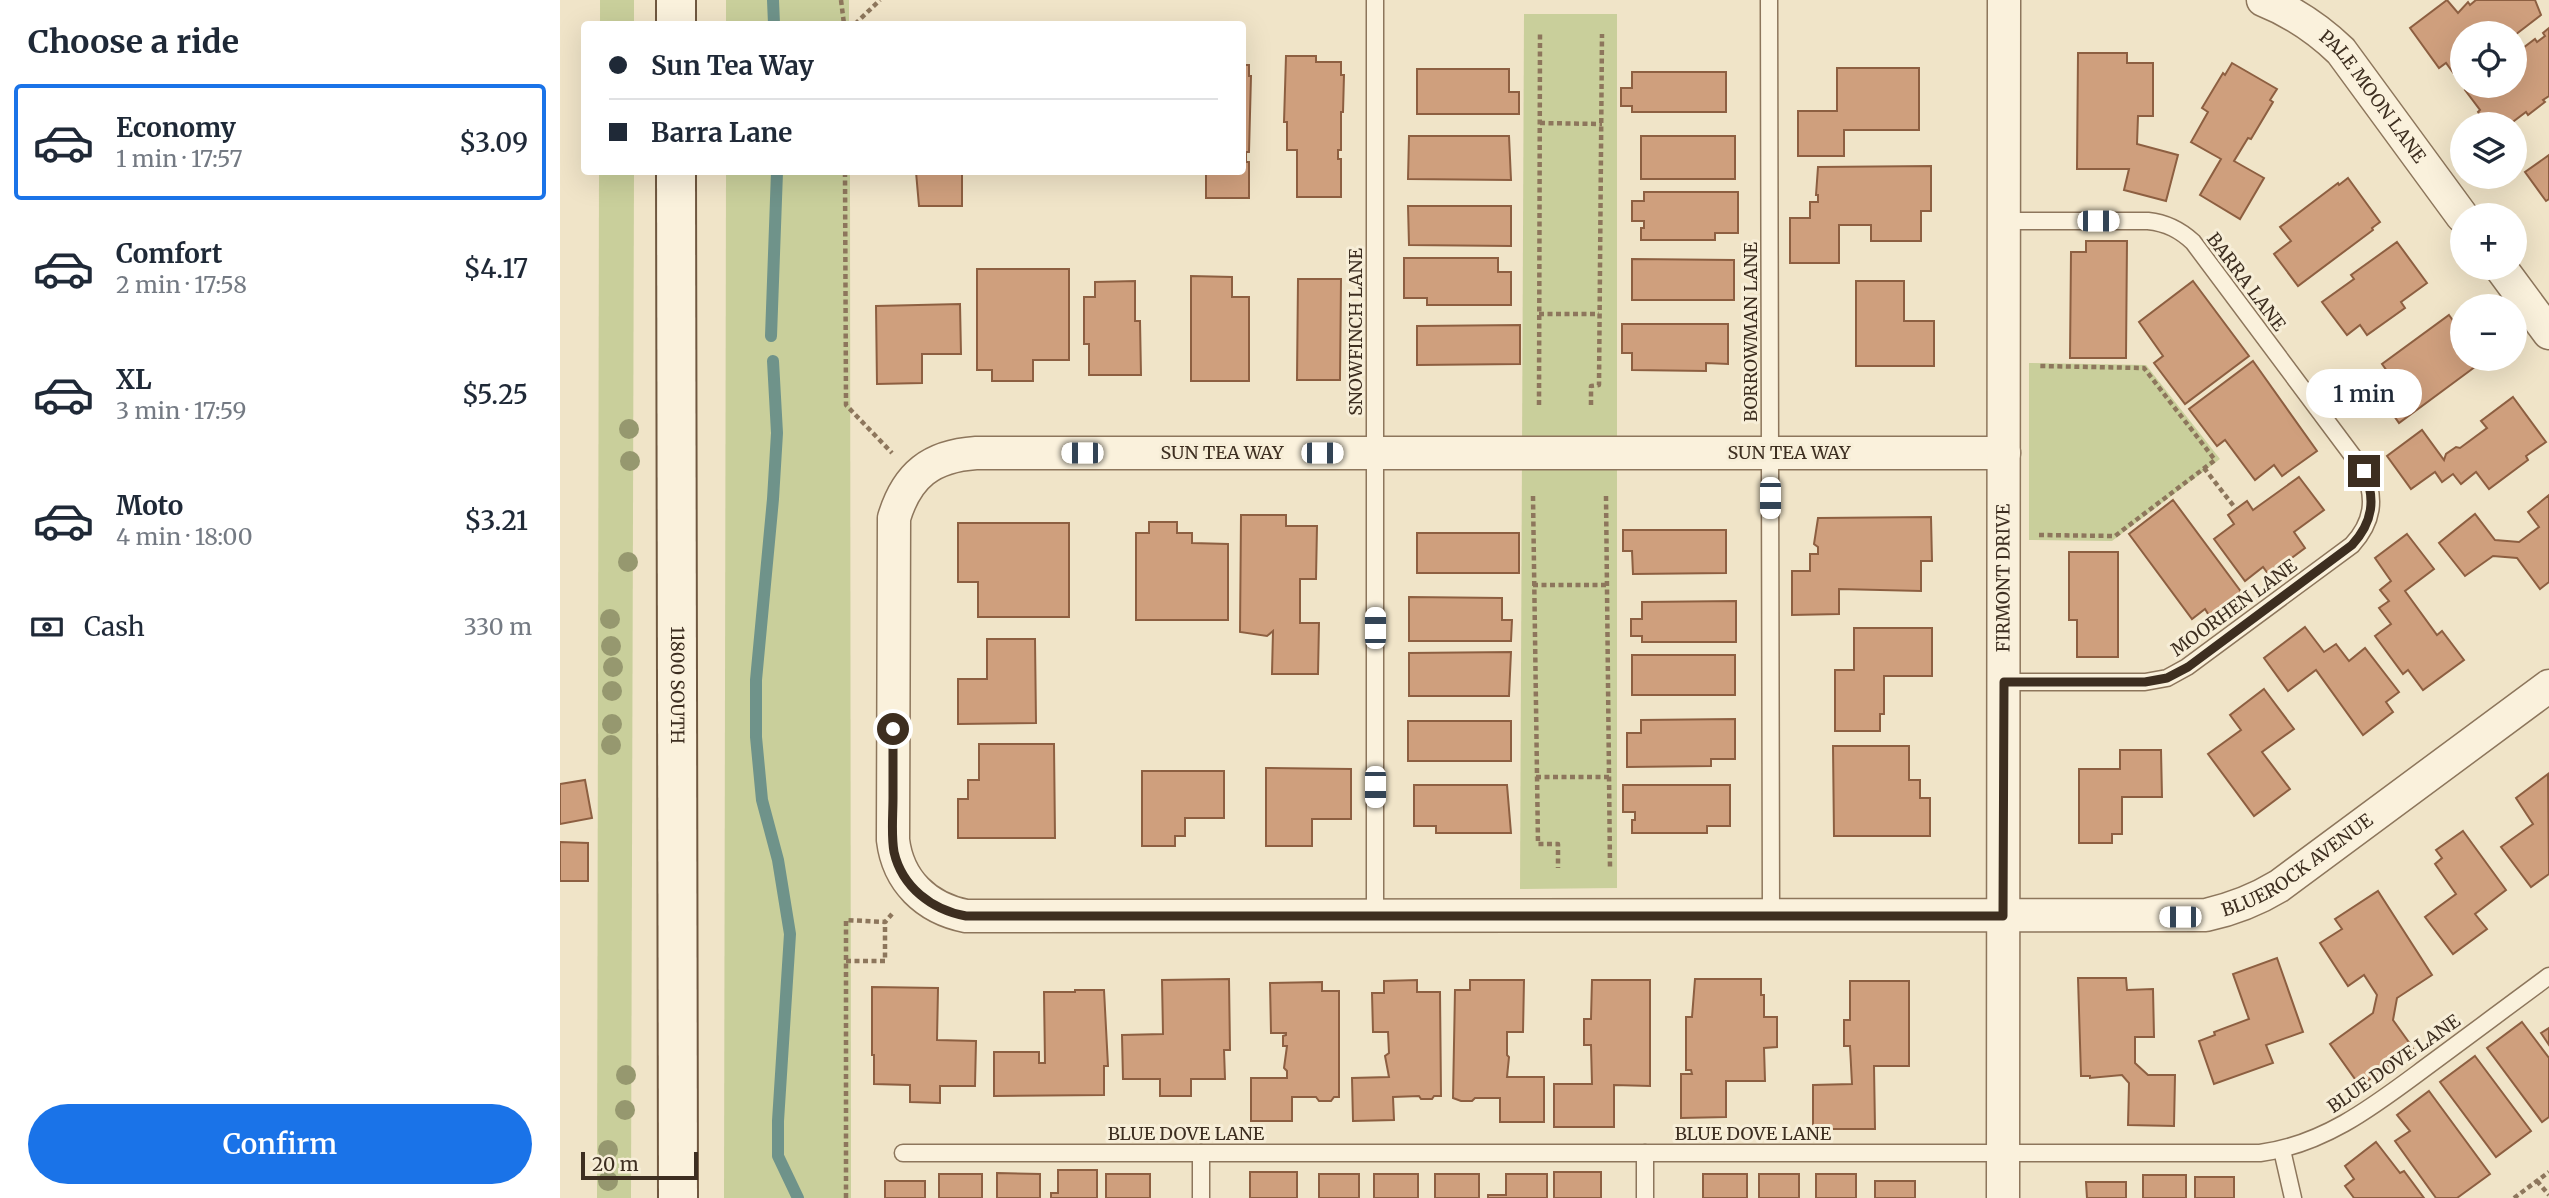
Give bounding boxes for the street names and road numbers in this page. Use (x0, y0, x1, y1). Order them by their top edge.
street label: PALE MOON LANE (2315, 25, 2431, 168)
street label: BARRA LANE (2202, 228, 2291, 336)
street label: BORROWMAN LANE (1739, 241, 1762, 422)
street label: SNOWFINCH LANE (1344, 248, 1367, 416)
street label: SUN TEA WAY (1160, 441, 1284, 464)
street label: SUN TEA WAY (1727, 441, 1851, 464)
street label: FIRMONT DRIVE (1991, 503, 2015, 652)
street label: MOORHEN LANE (2166, 554, 2302, 661)
street label: 11800 SOUTH (666, 626, 689, 744)
street label: BLUEROCK AVENUE (2219, 808, 2378, 921)
street label: BLUE DOVE LANE (2323, 1009, 2465, 1118)
street label: BLUE DOVE LANE (1108, 1122, 1265, 1145)
street label: BLUE DOVE LANE (1675, 1122, 1832, 1145)

